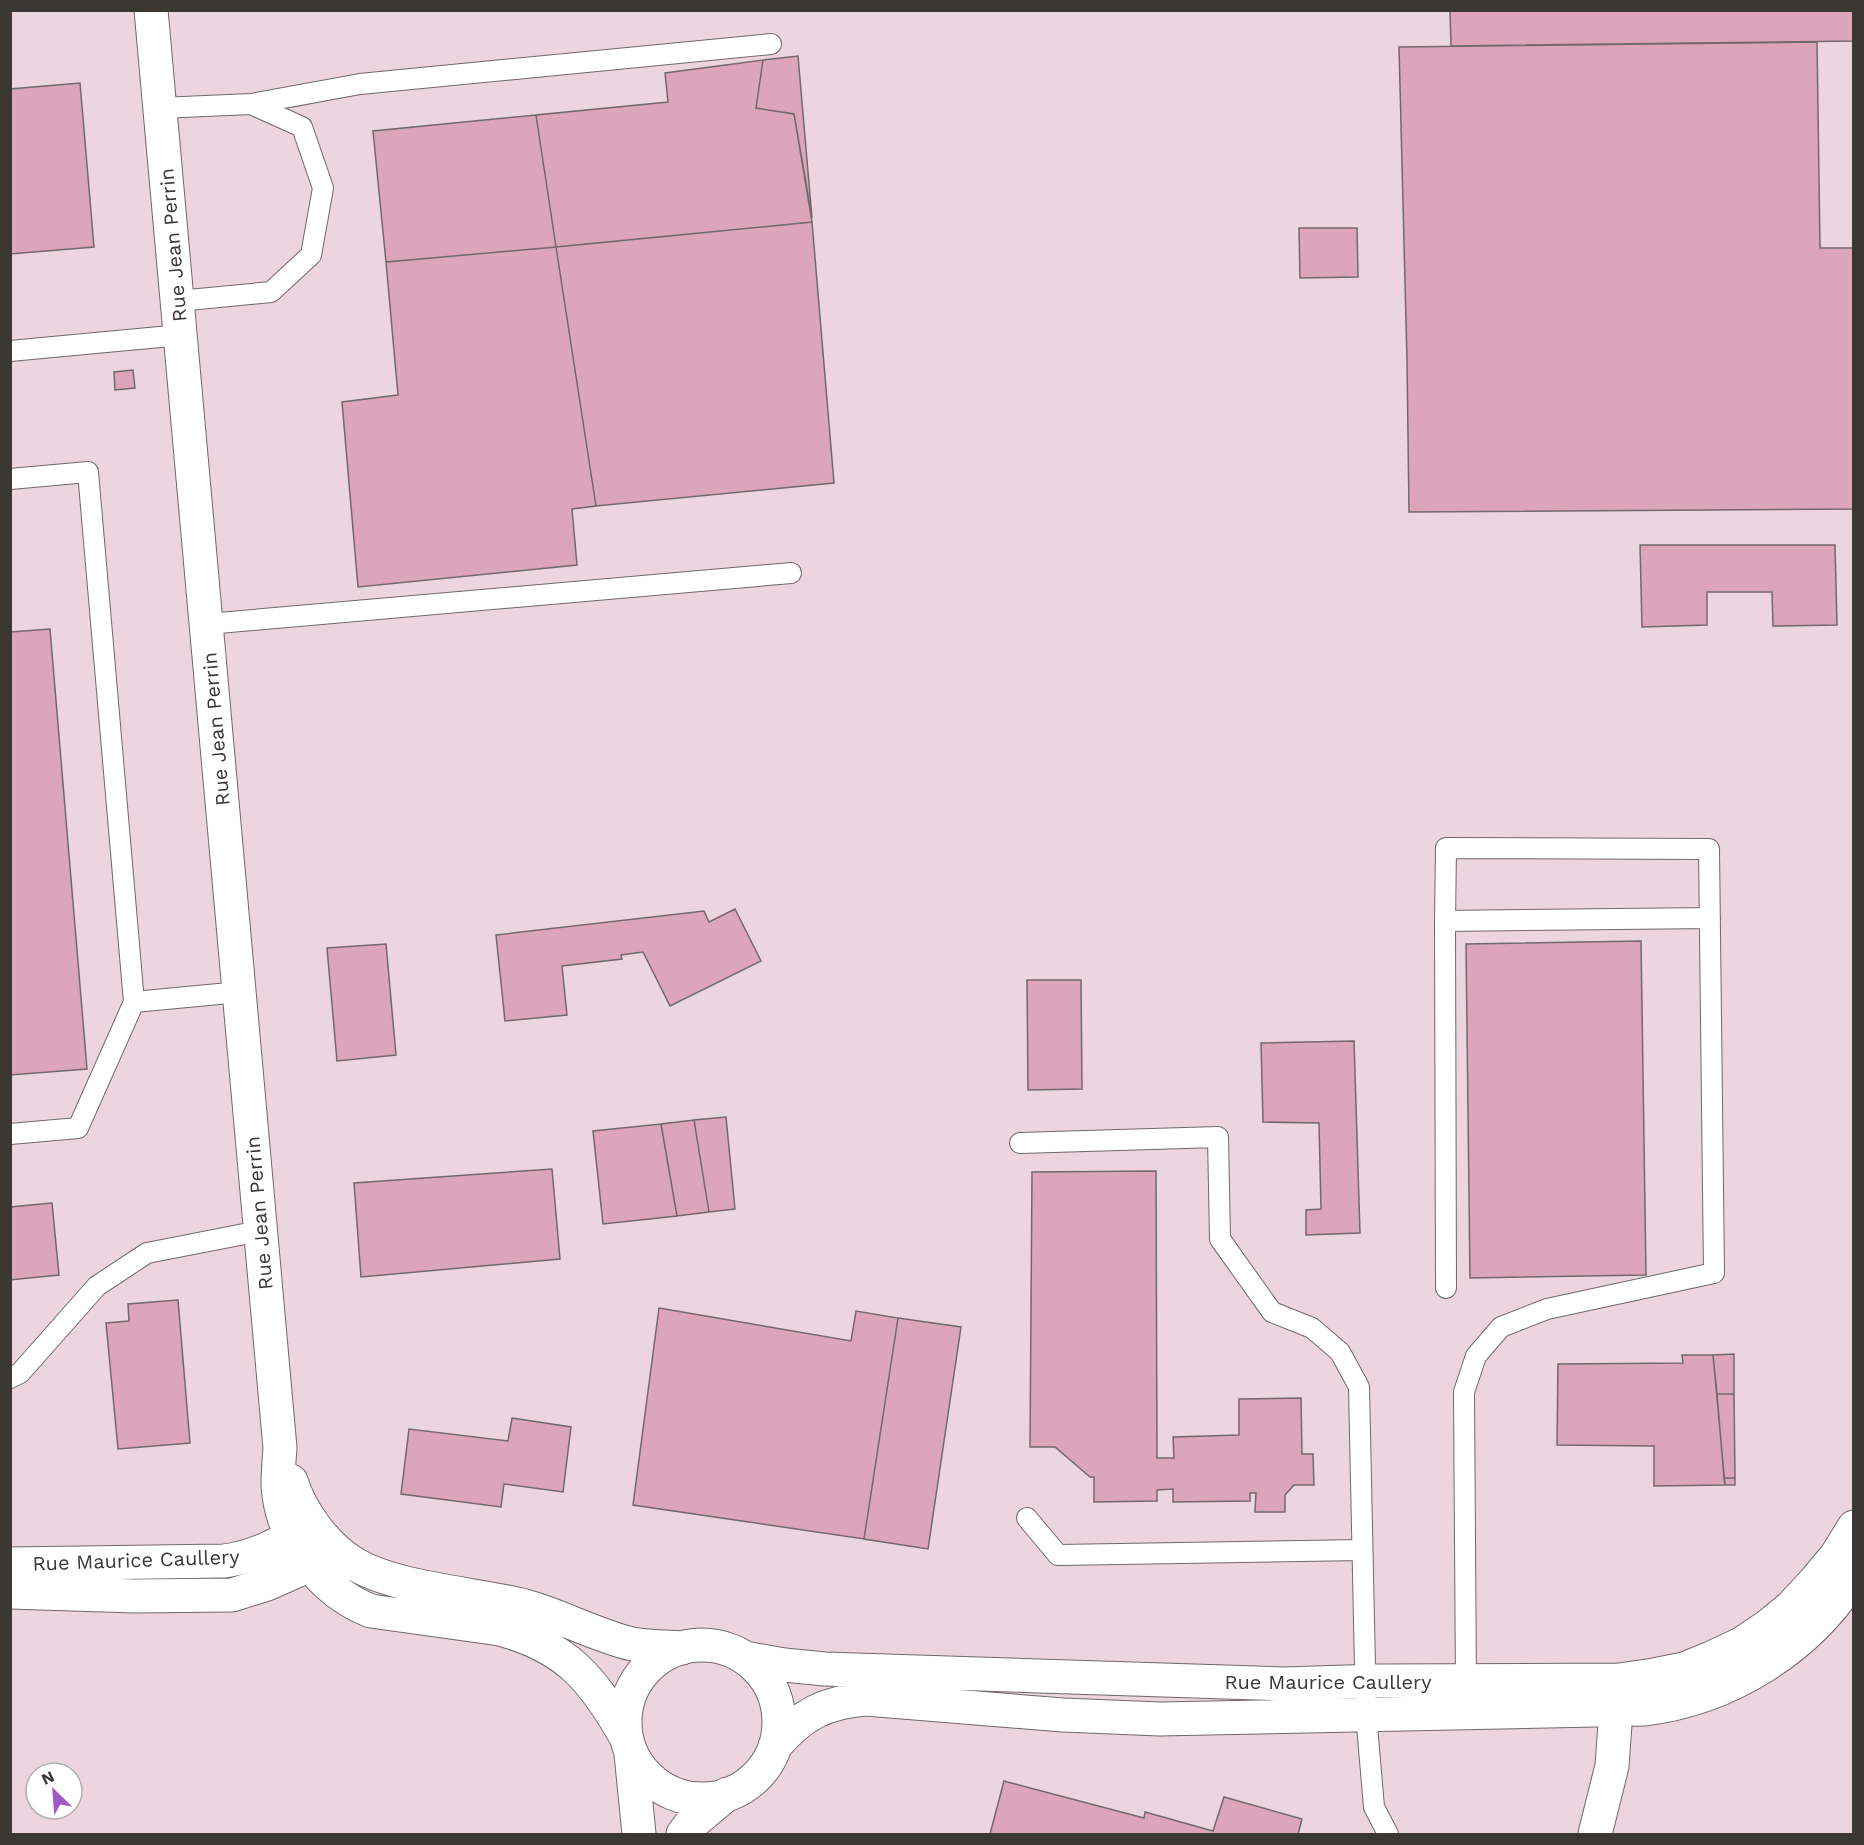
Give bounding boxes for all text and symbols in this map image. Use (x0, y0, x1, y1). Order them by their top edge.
street label: Rue Jean Perrin (154, 167, 192, 323)
street label: Rue Jean Perrin (197, 651, 235, 807)
street label: Rue Jean Perrin (240, 1135, 278, 1291)
street label: Rue Maurice Caullery (32, 1544, 241, 1576)
street label: Rue Maurice Caullery (1224, 1670, 1432, 1694)
north arrow (24, 1761, 84, 1821)
text: N (38, 1767, 57, 1789)

